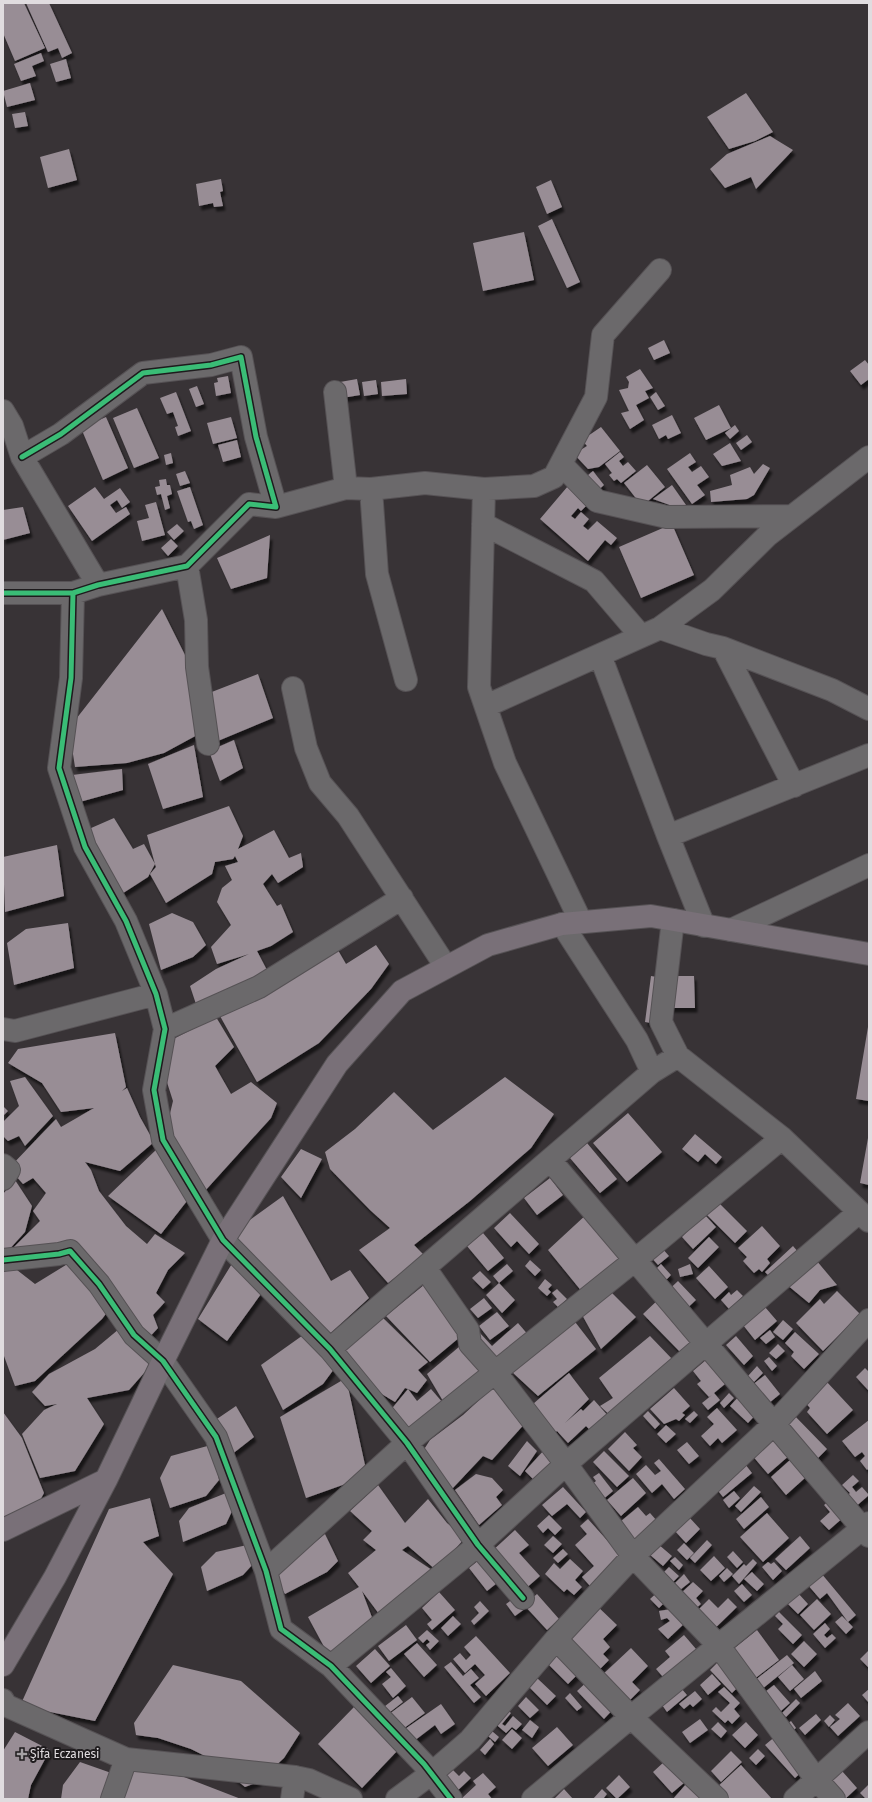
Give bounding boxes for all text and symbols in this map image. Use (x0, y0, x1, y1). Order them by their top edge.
place label: Şifa Eczanesi (30, 1747, 99, 1761)
marker: Şifa Eczanesi (17, 1749, 27, 1759)

